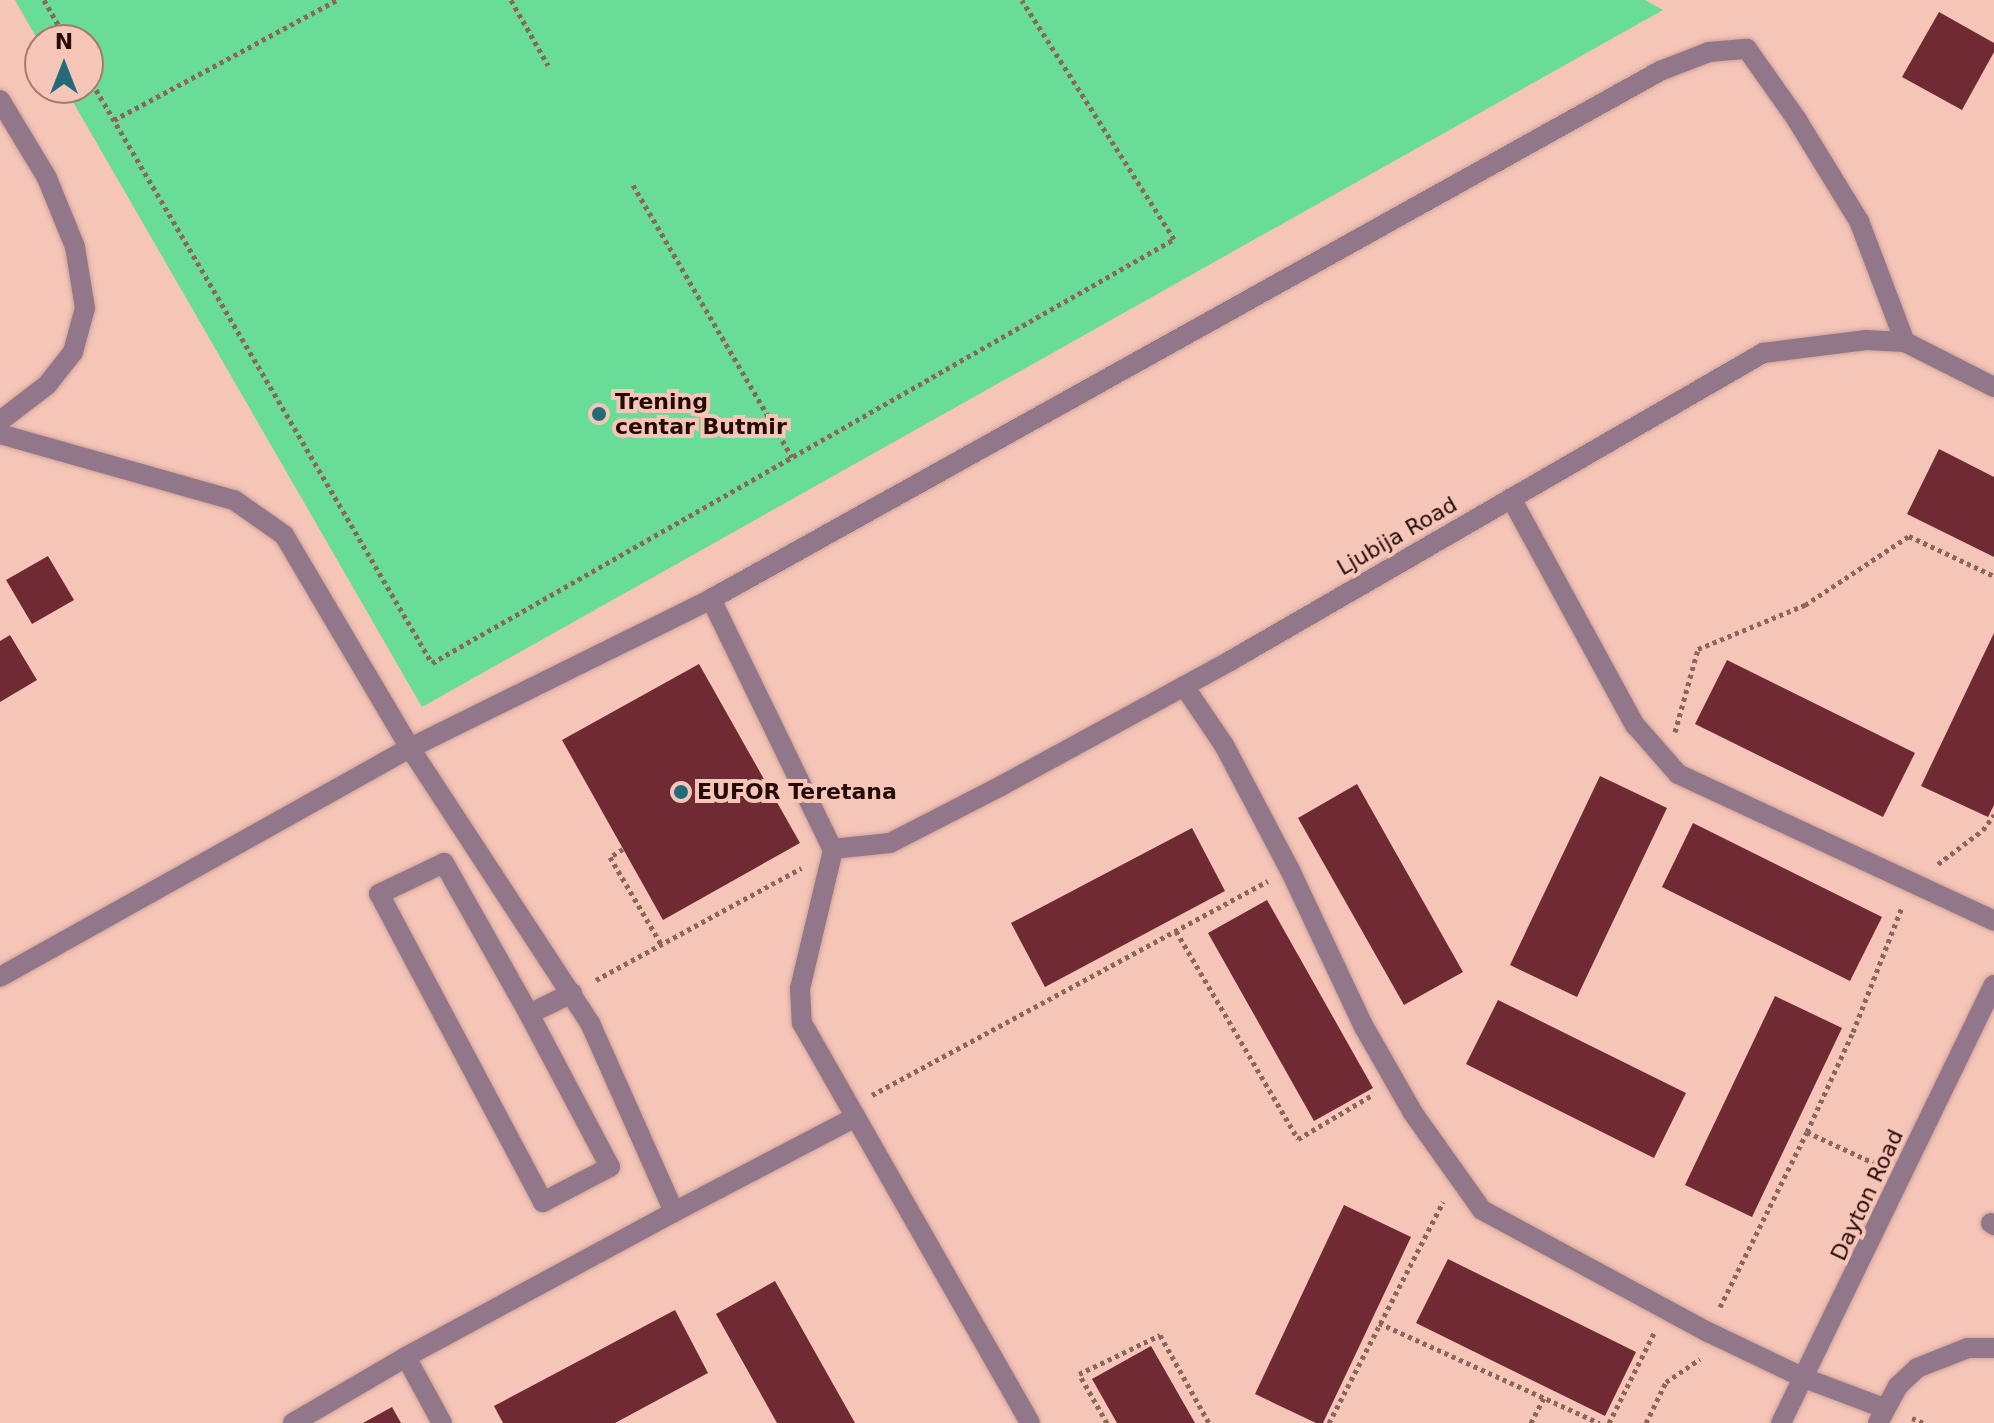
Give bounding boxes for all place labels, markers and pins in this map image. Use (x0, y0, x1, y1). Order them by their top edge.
place label: Trening centar Butmir (615, 388, 787, 440)
marker: Trening centar Butmir (590, 405, 608, 423)
place label: EUFOR Teretana (697, 779, 897, 805)
marker: EUFOR Teretana (672, 783, 690, 801)

